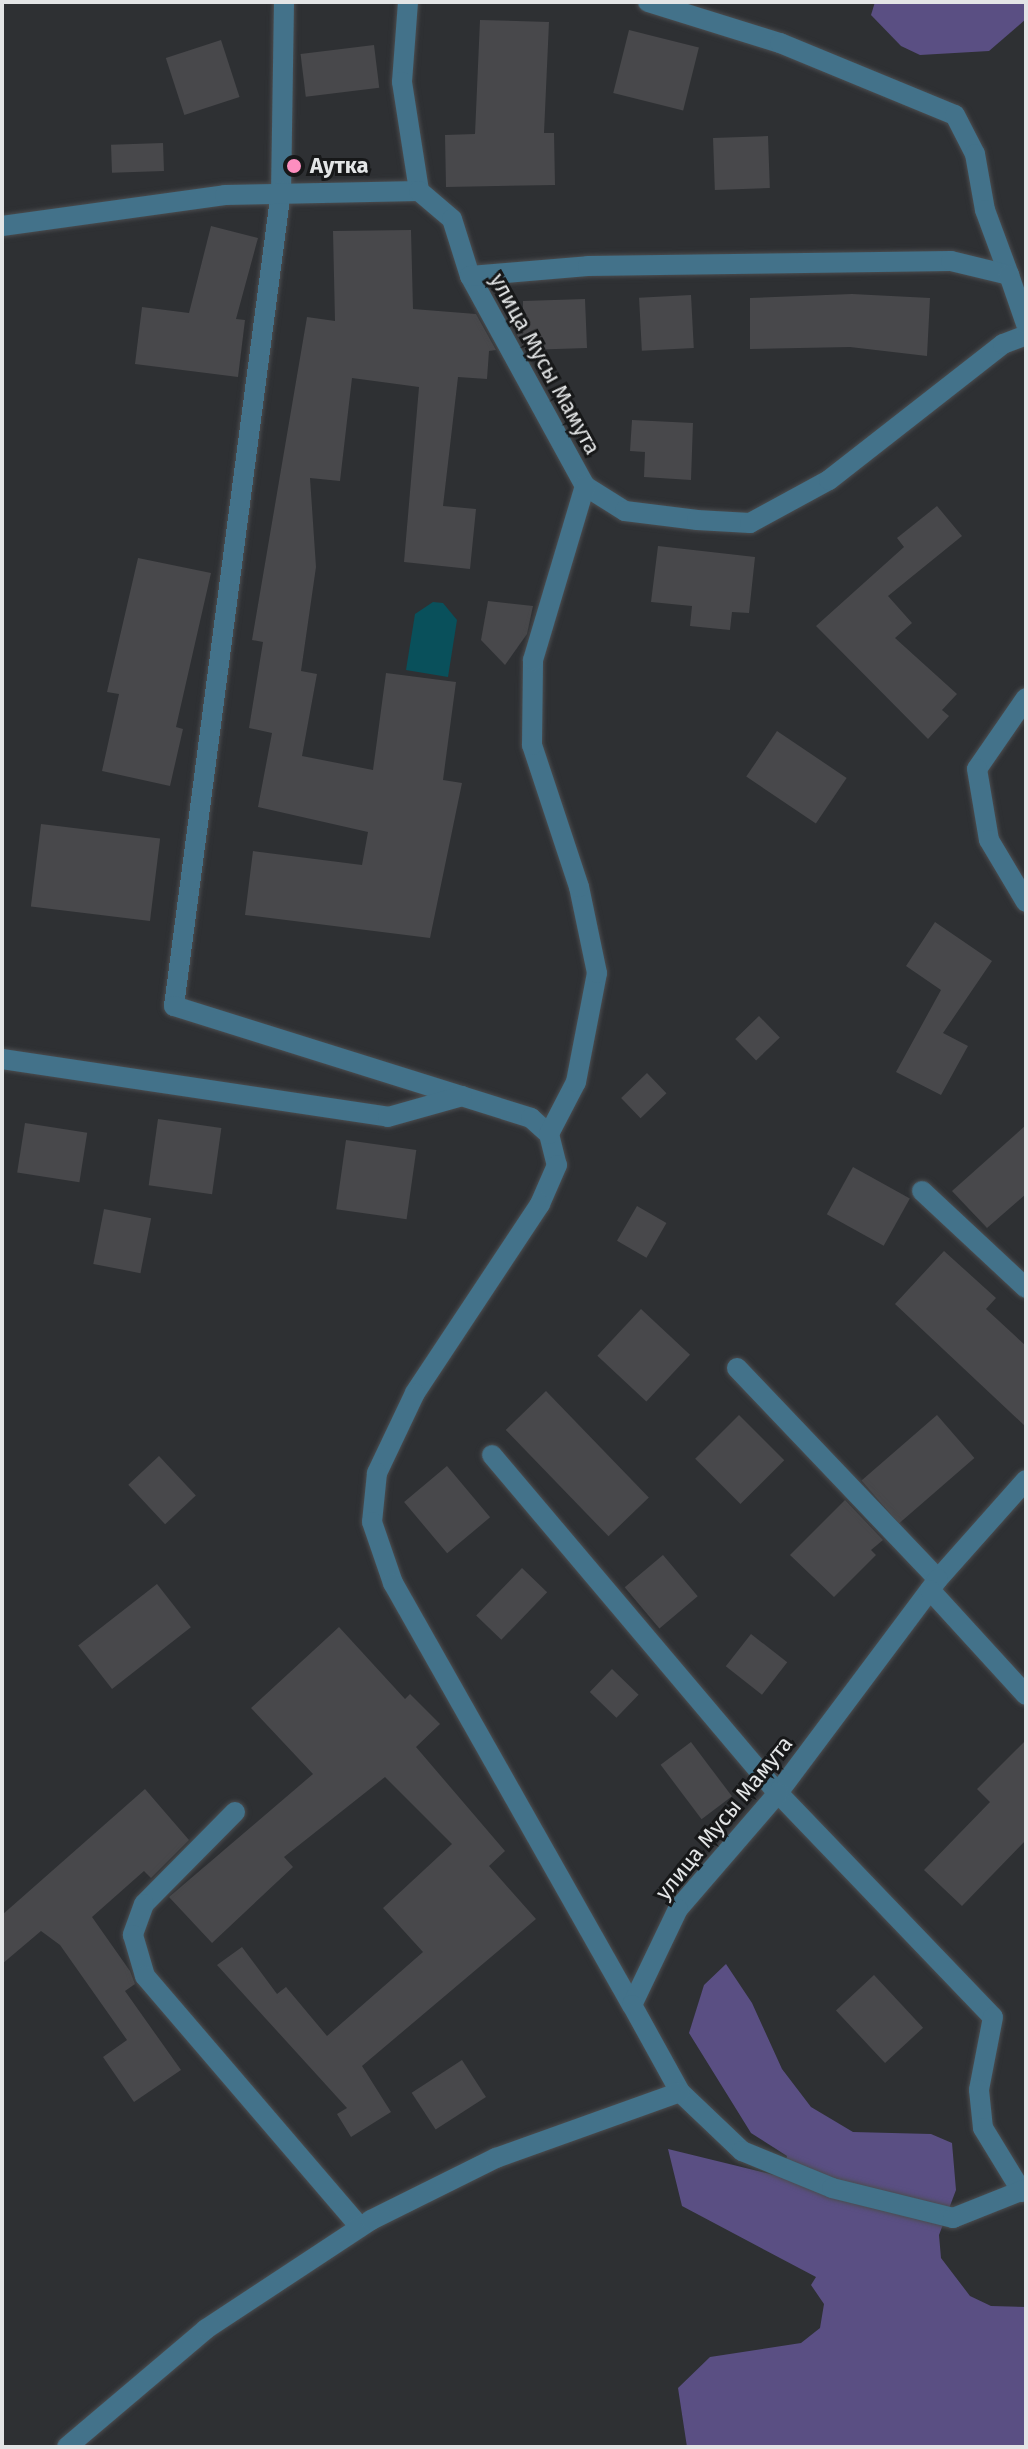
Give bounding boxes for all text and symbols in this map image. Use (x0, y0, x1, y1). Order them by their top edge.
place label: Аутка (310, 153, 369, 179)
marker: Аутка (285, 157, 303, 175)
street label: улица Мусы Мамута (484, 269, 606, 459)
street label: улица Мусы Мамута (650, 1731, 798, 1905)

